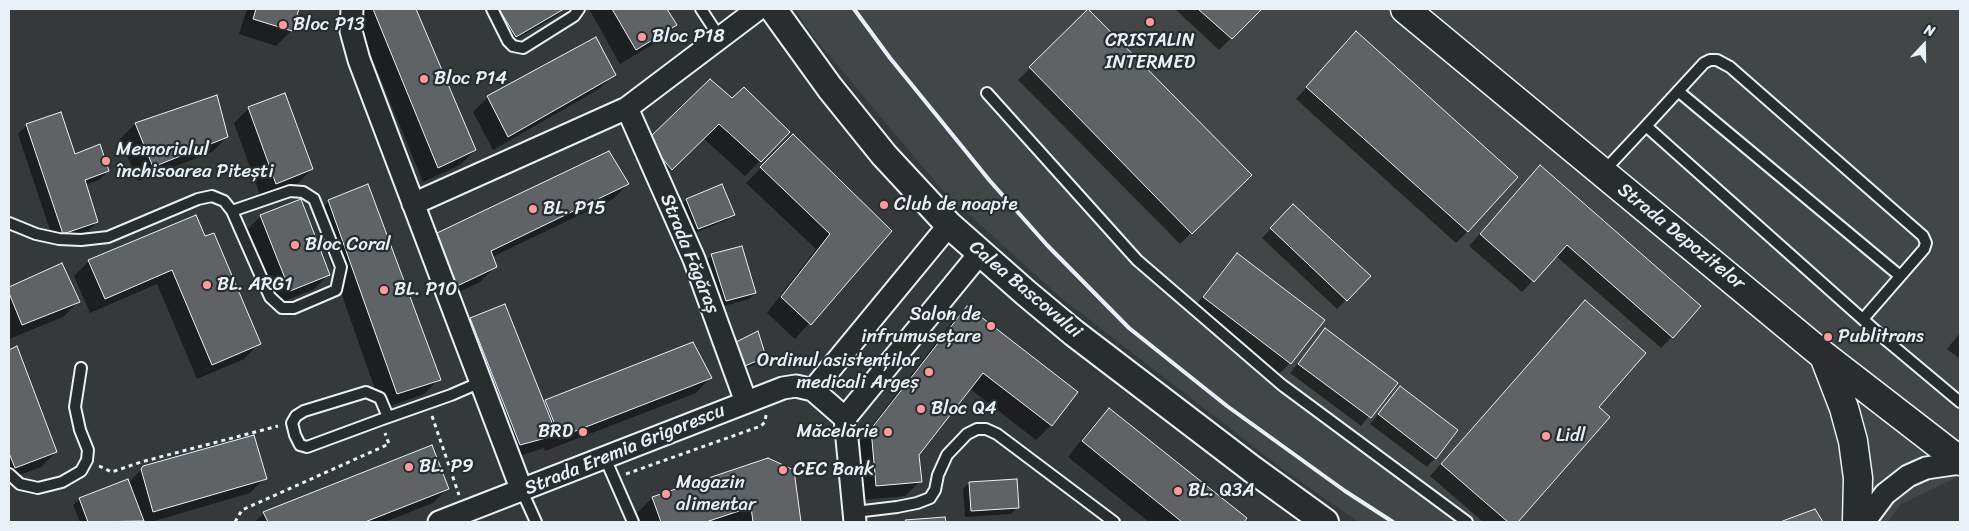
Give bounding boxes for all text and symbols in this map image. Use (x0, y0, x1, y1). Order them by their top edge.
place label: Bloc P13 (293, 14, 365, 36)
marker: CRISTALIN INTERMED (1144, 16, 1156, 28)
text: N (1921, 17, 1939, 44)
marker: Bloc P13 (277, 19, 289, 31)
north arrow (1899, 20, 1949, 70)
place label: Bloc P18 (652, 26, 725, 48)
place label: CRISTALIN INTERMED (1105, 30, 1195, 74)
marker: Bloc P18 (636, 31, 648, 43)
place label: Bloc P14 (434, 68, 507, 90)
marker: Bloc P14 (418, 73, 430, 85)
place label: Memorialul închisoarea Pitești (116, 139, 274, 183)
marker: Memorialul închisoarea Pitești (100, 155, 112, 167)
street label: Strada Depozitelor (1613, 179, 1749, 295)
street label: Strada Făgăraș (655, 191, 723, 317)
place label: Club de noapte (894, 194, 1018, 216)
place label: BL. P15 (543, 198, 606, 220)
marker: Club de noapte (878, 199, 890, 211)
marker: BL. P15 (527, 203, 539, 215)
place label: Bloc Coral (305, 234, 391, 256)
street label: Calea Bascovului (964, 236, 1086, 344)
marker: Bloc Coral (289, 239, 301, 251)
place label: BL. ARG1 (217, 274, 292, 296)
marker: BL. ARG1 (201, 279, 213, 291)
place label: BL. P10 (394, 279, 457, 301)
marker: BL. P10 (378, 284, 390, 296)
place label: Salon de infrumusețare (861, 304, 981, 348)
marker: Salon de infrumusețare (985, 320, 997, 332)
place label: Publitrans (1838, 326, 1924, 348)
marker: Publitrans (1822, 331, 1834, 343)
place label: Ordinul asistenților medicali Argeș (757, 350, 919, 394)
marker: Ordinul asistenților medicali Argeș (923, 366, 935, 378)
place label: Bloc Q4 (931, 398, 997, 420)
street label: Strada Eremia Grigorescu (522, 399, 728, 501)
marker: Bloc Q4 (915, 403, 927, 415)
place label: BRD (538, 421, 573, 443)
place label: Măcelărie (797, 421, 878, 443)
place label: Lidl (1556, 425, 1585, 447)
marker: BRD (577, 426, 589, 438)
marker: Măcelărie (882, 426, 894, 438)
marker: Lidl (1540, 430, 1552, 442)
place label: BL. P9 (419, 456, 474, 478)
place label: CEC Bank (793, 459, 874, 481)
marker: BL. P9 (403, 461, 415, 473)
marker: CEC Bank (777, 464, 789, 476)
place label: Magazin alimentar (676, 472, 756, 516)
place label: BL. Q3A (1188, 480, 1255, 502)
marker: BL. Q3A (1172, 485, 1184, 497)
marker: Magazin alimentar (660, 488, 672, 500)

